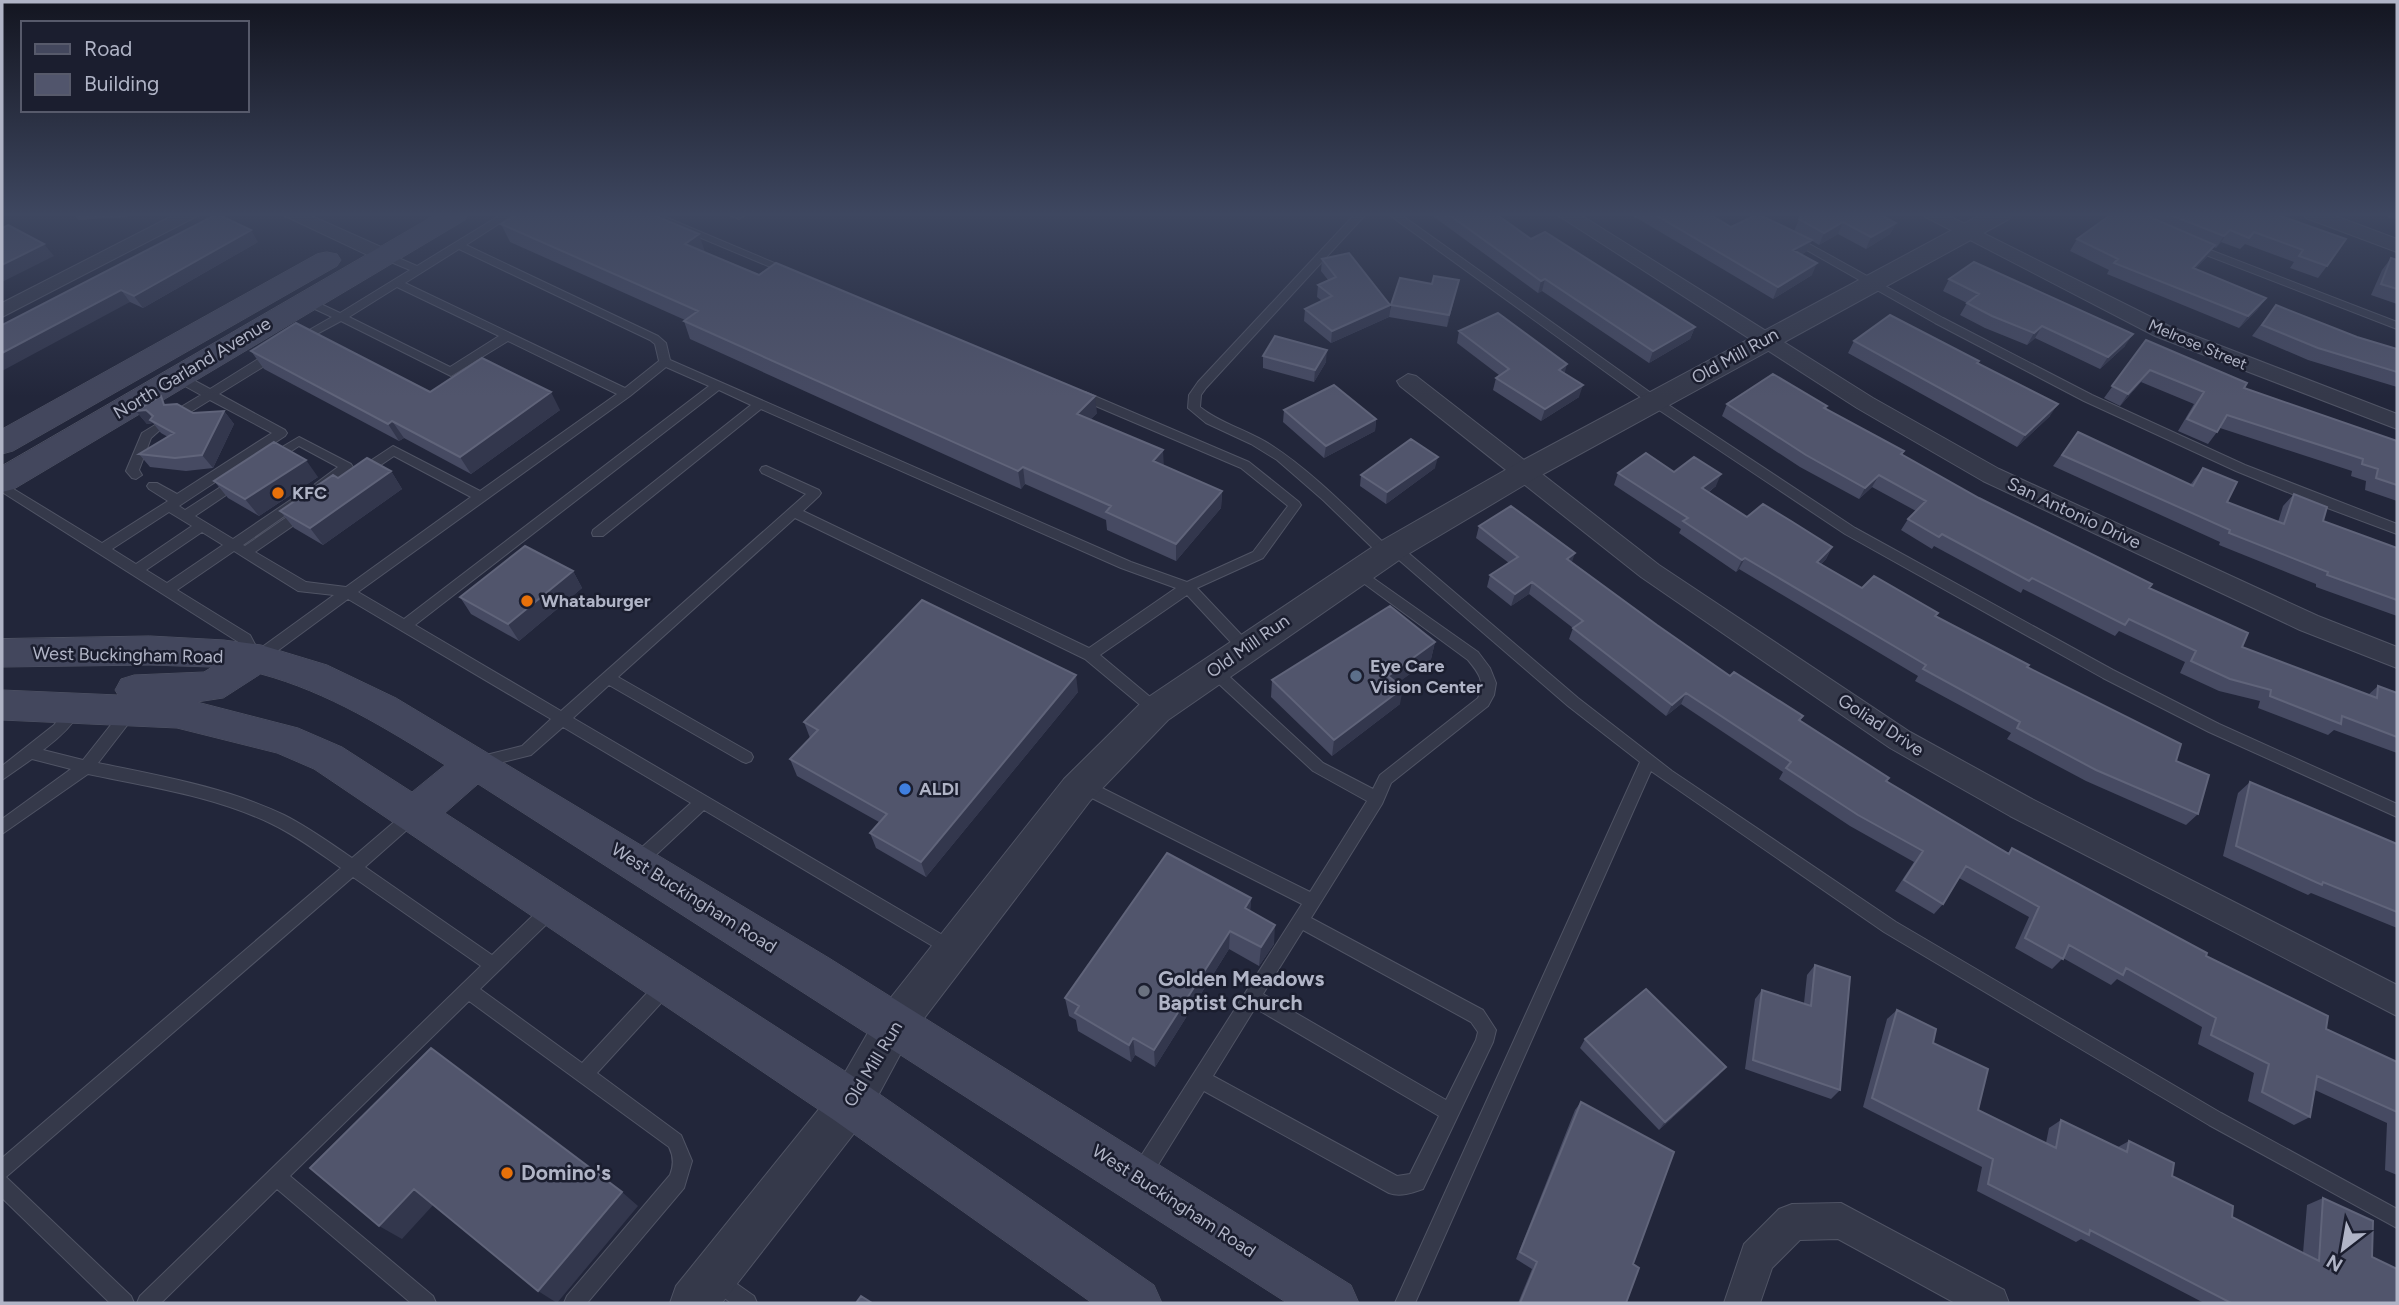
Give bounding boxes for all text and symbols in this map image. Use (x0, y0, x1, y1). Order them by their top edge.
legend (21, 21, 248, 112)
text: Road (84, 36, 132, 61)
text: Building (84, 71, 159, 96)
street label: North Garland Avenue (109, 312, 275, 424)
street label: Melrose Street (2146, 315, 2250, 374)
street label: Old Mill Run (1688, 323, 1782, 389)
street label: San Antonio Drive (2004, 472, 2144, 554)
place label: KFC (292, 482, 327, 504)
marker: KFC (270, 485, 286, 501)
place label: Whataburger (541, 590, 651, 612)
marker: Whataburger (519, 593, 535, 609)
street label: Old Mill Run (1202, 609, 1294, 683)
street label: West Buckingham Road (32, 642, 224, 668)
place label: Eye Care Vision Center (1370, 655, 1483, 698)
marker: Eye Care Vision Center (1348, 668, 1364, 684)
street label: Goliad Drive (1834, 689, 1928, 761)
place label: ALDI (919, 778, 959, 800)
marker: ALDI (897, 781, 913, 797)
street label: West Buckingham Road (607, 838, 781, 958)
place label: Golden Meadows Baptist Church (1158, 966, 1325, 1015)
marker: Golden Meadows Baptist Church (1136, 983, 1152, 999)
street label: Old Mill Run (839, 1017, 907, 1111)
street label: West Buckingham Road (1088, 1140, 1260, 1262)
place label: Domino's (521, 1160, 611, 1185)
marker: Domino's (499, 1165, 515, 1181)
north arrow (2308, 1214, 2378, 1284)
text: N (2322, 1250, 2347, 1277)

